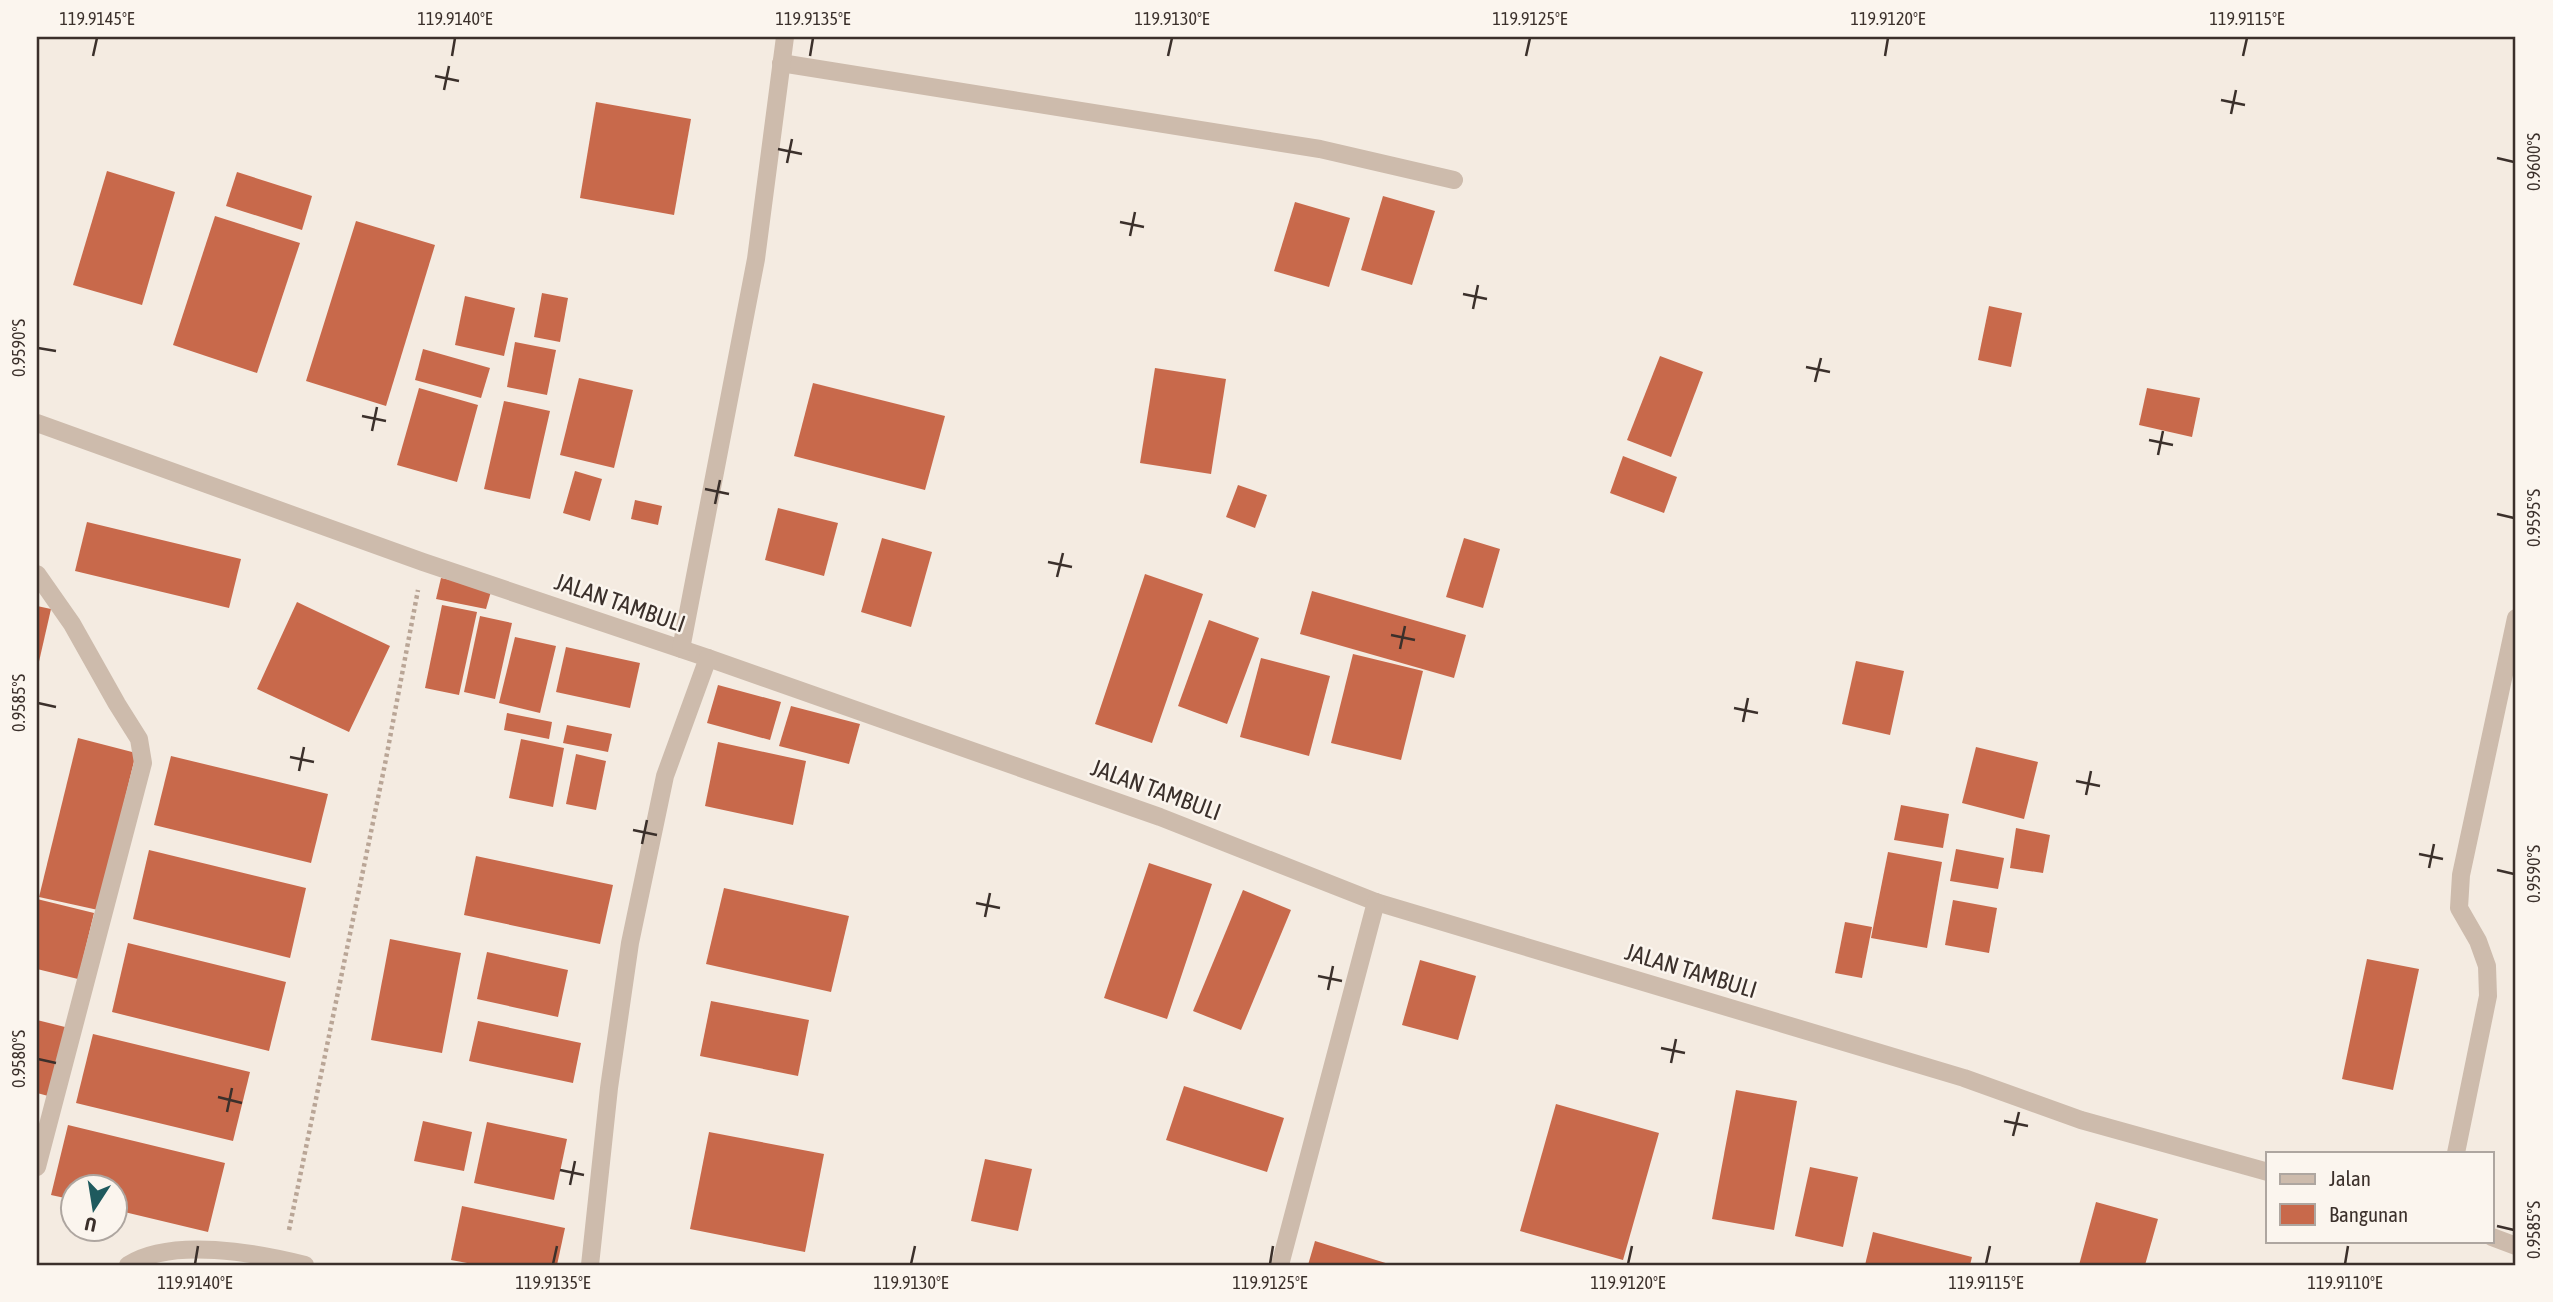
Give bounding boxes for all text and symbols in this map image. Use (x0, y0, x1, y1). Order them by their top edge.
text: 119.9145°E (59, 8, 135, 29)
text: 119.9140°E (417, 8, 493, 29)
text: 119.9135°E (775, 8, 851, 29)
text: 119.9130°E (1134, 8, 1210, 29)
text: 119.9125°E (1492, 8, 1568, 29)
text: 119.9120°E (1850, 8, 1926, 29)
text: 119.9115°E (2209, 8, 2285, 29)
text: 0.9600°S (2523, 133, 2544, 191)
text: 0.9590°S (8, 319, 29, 377)
text: 0.9595°S (2523, 489, 2544, 547)
street label: JALAN TAMBULI (551, 568, 689, 637)
text: 0.9585°S (8, 674, 29, 732)
street label: JALAN TAMBULI (1088, 754, 1225, 826)
text: 0.9590°S (2523, 845, 2544, 903)
street label: JALAN TAMBULI (1622, 938, 1760, 1003)
text: 0.9580°S (8, 1030, 29, 1088)
legend (2266, 1152, 2494, 1242)
text: Jalan (2329, 1166, 2371, 1190)
north arrow (60, 1172, 130, 1242)
text: 0.9585°S (2523, 1201, 2544, 1259)
text: Bangunan (2329, 1202, 2408, 1226)
text: U (83, 1213, 98, 1237)
text: 119.9140°E (157, 1272, 233, 1293)
text: 119.9135°E (515, 1272, 591, 1293)
text: 119.9130°E (873, 1272, 949, 1293)
text: 119.9125°E (1232, 1272, 1308, 1293)
text: 119.9120°E (1590, 1272, 1666, 1293)
text: 119.9115°E (1948, 1272, 2024, 1293)
text: 119.9110°E (2307, 1272, 2383, 1293)

